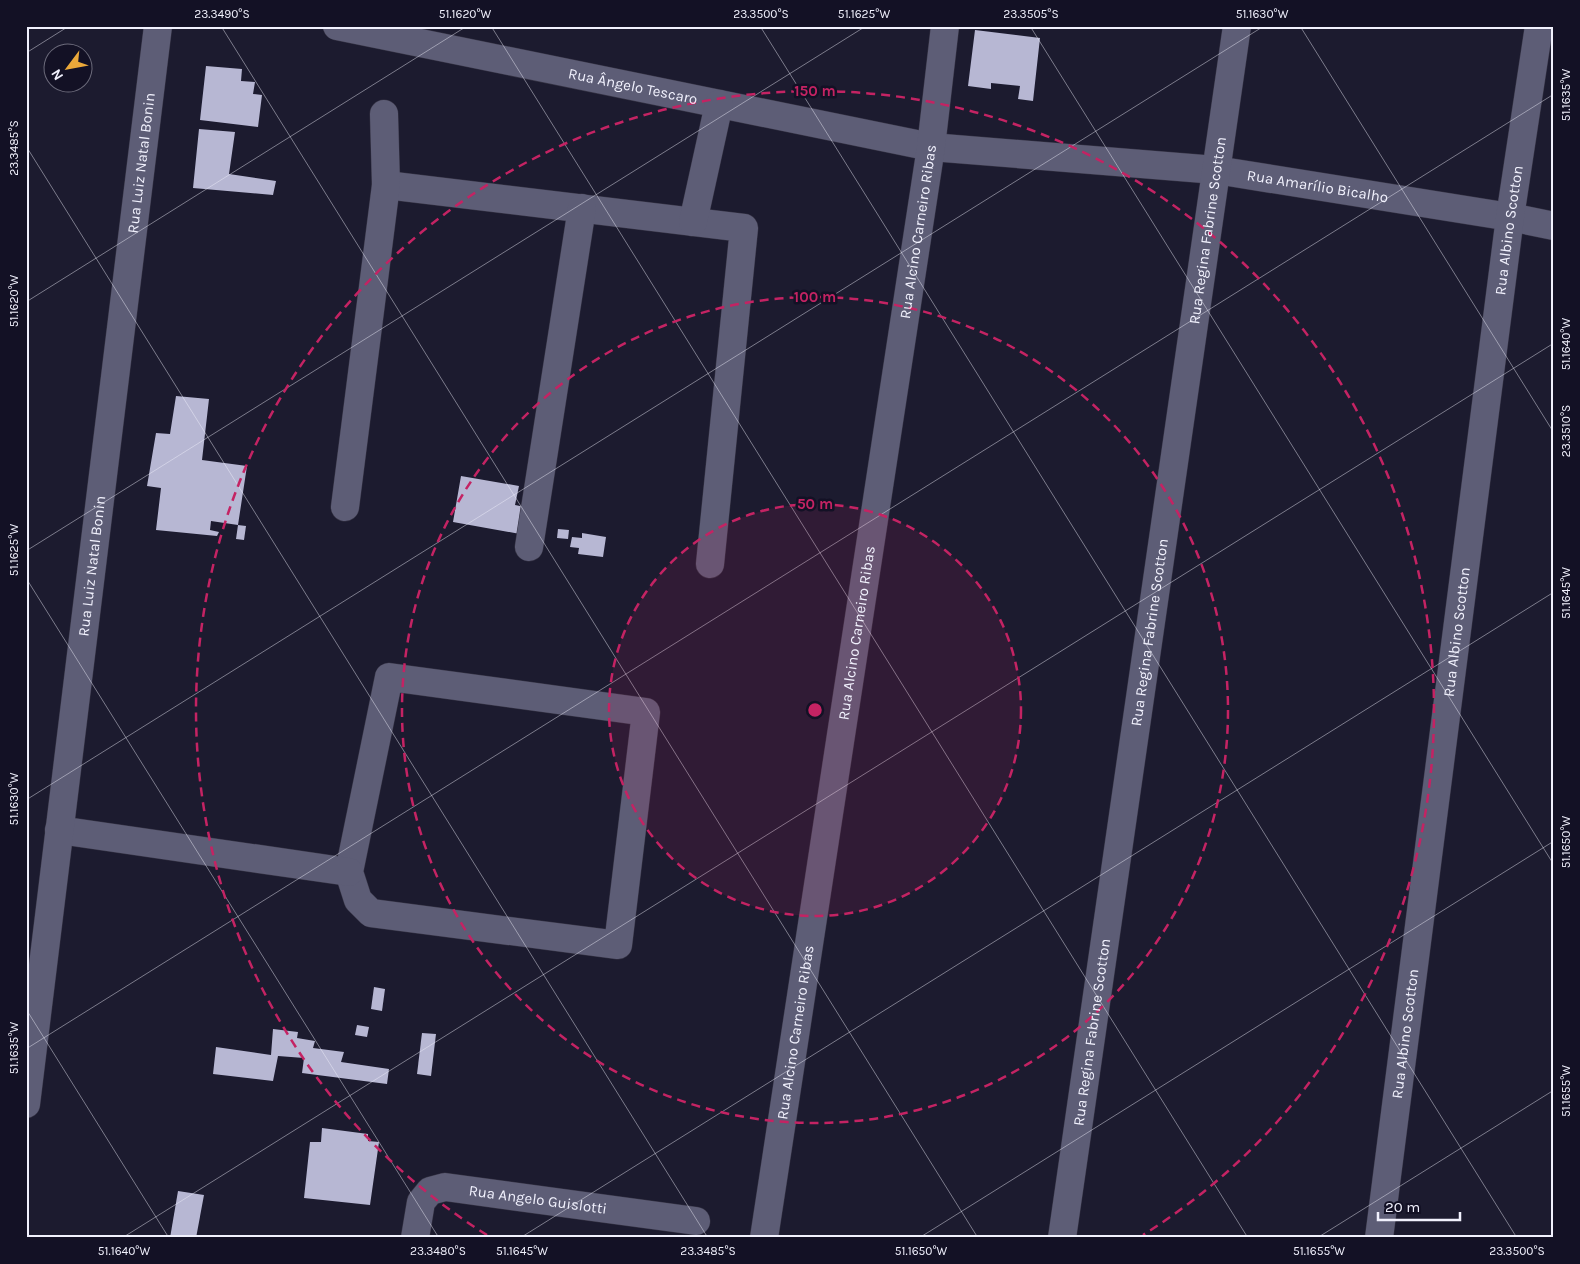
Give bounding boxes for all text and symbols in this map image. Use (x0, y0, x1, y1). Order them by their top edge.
text: 23.3490°S (194, 7, 250, 21)
text: 51.1620°W (439, 7, 492, 21)
text: 23.3500°S (733, 7, 789, 21)
text: 51.1625°W (838, 7, 890, 21)
text: 23.3505°S (1003, 7, 1059, 21)
text: 51.1630°W (1236, 7, 1289, 21)
north arrow (42, 42, 92, 92)
street label: Rua Ângelo Tescaro (567, 64, 699, 108)
text: N (48, 66, 67, 83)
text: 51.1635°W (1559, 69, 1573, 121)
text: 150 m (794, 82, 836, 100)
street label: Rua Luiz Natal Bonin (124, 92, 159, 234)
text: 23.3485°S (7, 120, 21, 176)
street label: Rua Regina Fabrine Scotton (1185, 135, 1230, 325)
street label: Rua Alcino Carneiro Ribas (896, 143, 940, 320)
street label: Rua Albino Scotton (1491, 164, 1527, 296)
street label: Rua Amarílio Bicalho (1246, 166, 1389, 206)
text: 51.1620°W (7, 274, 21, 327)
text: 100 m (794, 288, 836, 306)
text: 51.1640°W (1559, 318, 1573, 370)
text: 23.3510°S (1559, 405, 1573, 457)
street label: Rua Luiz Natal Bonin (74, 495, 109, 637)
text: 50 m (797, 495, 833, 513)
text: 51.1625°W (7, 524, 21, 576)
street label: Rua Regina Fabrine Scotton (1127, 537, 1172, 727)
street label: Rua Alcino Carneiro Ribas (834, 545, 879, 721)
street label: Rua Albino Scotton (1440, 566, 1474, 698)
text: 51.1645°W (1559, 567, 1573, 619)
centre of rings (806, 701, 824, 719)
text: 51.1630°W (7, 772, 21, 825)
text: 51.1650°W (1559, 816, 1573, 868)
street label: Rua Regina Fabrine Scotton (1069, 937, 1114, 1127)
street label: Rua Alcino Carneiro Ribas (773, 944, 818, 1121)
street label: Rua Albino Scotton (1388, 968, 1422, 1100)
text: 51.1635°W (7, 1022, 21, 1074)
text: 51.1655°W (1559, 1065, 1573, 1117)
street label: Rua Angelo Guislotti (468, 1181, 608, 1218)
scale bar (1378, 1189, 1460, 1221)
text: 20 m (1385, 1198, 1420, 1216)
text: 51.1640°W (98, 1244, 150, 1258)
text: 23.3480°S (410, 1244, 466, 1258)
text: 51.1645°W (496, 1244, 548, 1258)
text: 23.3485°S (680, 1244, 736, 1258)
text: 51.1650°W (895, 1244, 947, 1258)
text: 51.1655°W (1293, 1244, 1345, 1258)
text: 23.3500°S (1489, 1244, 1545, 1258)

